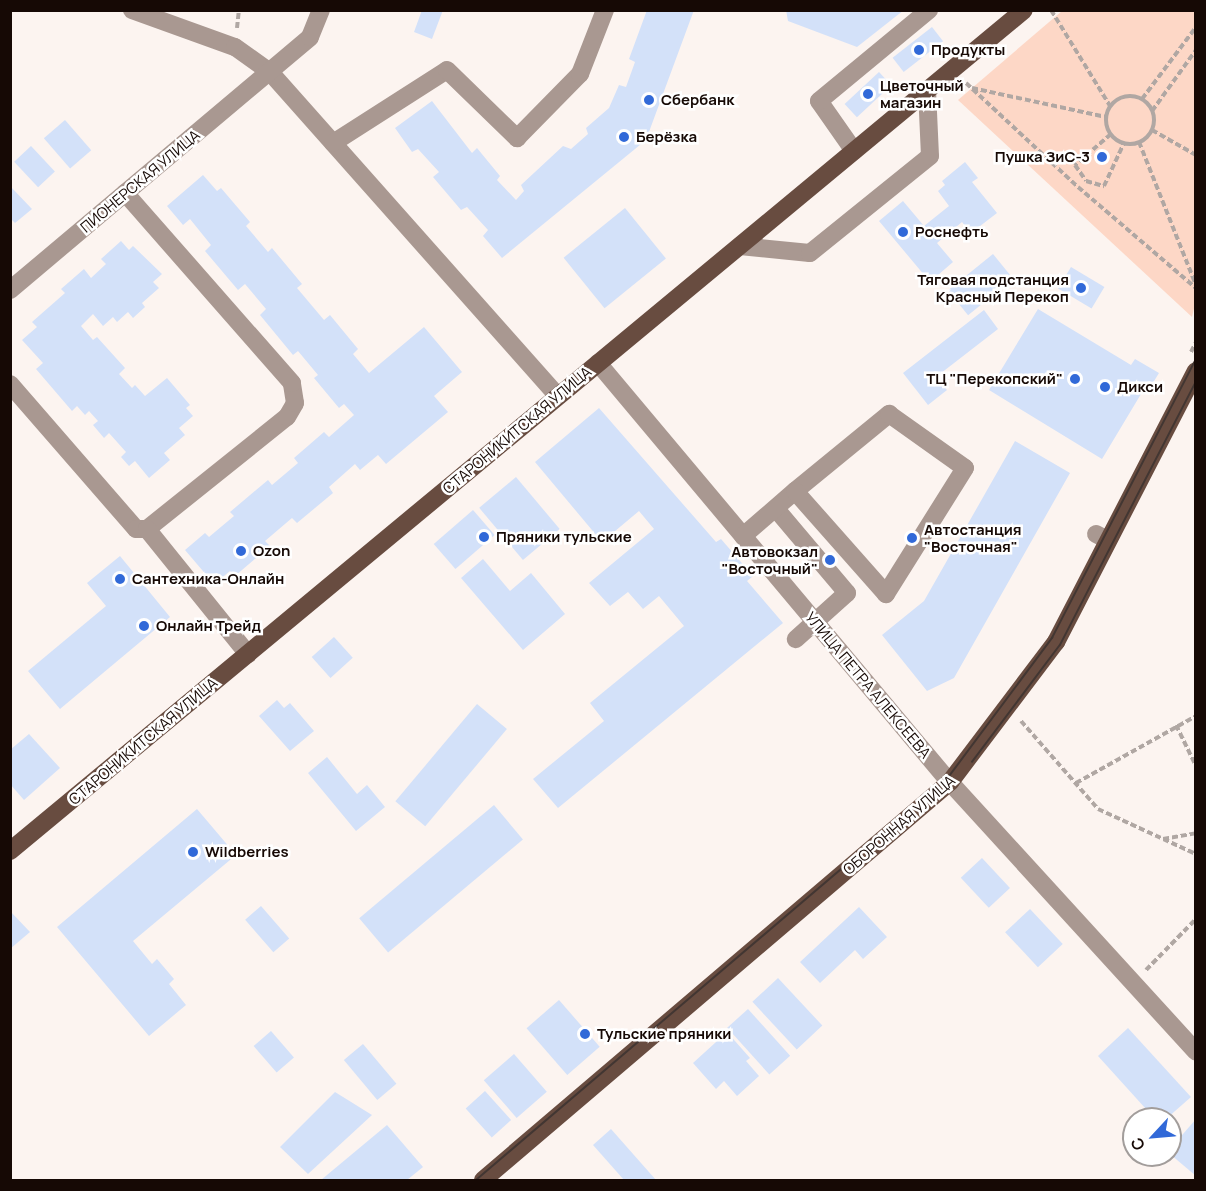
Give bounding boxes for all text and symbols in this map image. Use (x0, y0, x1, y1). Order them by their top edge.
place label: Продукты (931, 41, 1005, 59)
marker: Продукты (912, 43, 926, 57)
place label: Цветочный магазин (880, 76, 964, 111)
marker: Цветочный магазин (861, 87, 875, 101)
place label: Сбербанк (661, 91, 734, 109)
marker: Сбербанк (642, 93, 656, 107)
street label: ПИОНЕРСКАЯ УЛИЦА (77, 126, 203, 236)
place label: Берёзка (636, 128, 697, 146)
marker: Берёзка (617, 130, 631, 144)
place label: Пушка ЗиС-3 (995, 148, 1090, 166)
marker: Пушка ЗиС-3 (1095, 150, 1109, 164)
place label: Роснефть (915, 223, 988, 241)
marker: Роснефть (896, 225, 910, 239)
place label: Тяговая подстанция Красный Перекоп (917, 270, 1069, 305)
marker: Тяговая подстанция Красный Перекоп (1074, 281, 1088, 295)
street label: СТАРОНИКИТСКАЯ УЛИЦА (439, 363, 595, 497)
place label: ТЦ "Перекопский" (926, 370, 1063, 388)
marker: ТЦ "Перекопский" (1068, 372, 1082, 386)
place label: Дикси (1117, 378, 1163, 396)
marker: Дикси (1098, 380, 1112, 394)
place label: Автостанция "Восточная" (924, 520, 1022, 555)
place label: Пряники тульские (496, 528, 632, 546)
marker: Пряники тульские (477, 530, 491, 544)
marker: Автостанция "Восточная" (905, 531, 919, 545)
place label: Ozon (253, 542, 290, 560)
place label: Автовокзал "Восточный" (721, 542, 818, 577)
marker: Ozon (234, 544, 248, 558)
marker: Автовокзал "Восточный" (823, 553, 837, 567)
place label: Сантехника-Онлайн (132, 570, 284, 588)
marker: Сантехника-Онлайн (113, 572, 127, 586)
street label: УЛИЦА ПЕТРА АЛЕКСЕЕВА (801, 608, 935, 762)
place label: Онлайн Трейд (156, 617, 261, 635)
marker: Онлайн Трейд (137, 619, 151, 633)
street label: СТАРОНИКИТСКАЯ УЛИЦА (65, 674, 221, 808)
street label: ОБОРОННАЯ УЛИЦА (839, 771, 959, 879)
place label: Wildberries (205, 843, 289, 861)
marker: Wildberries (186, 845, 200, 859)
place label: Тульские пряники (597, 1025, 731, 1043)
marker: Тульские пряники (578, 1027, 592, 1041)
north arrow (1122, 1107, 1182, 1167)
text: С (1125, 1134, 1150, 1154)

